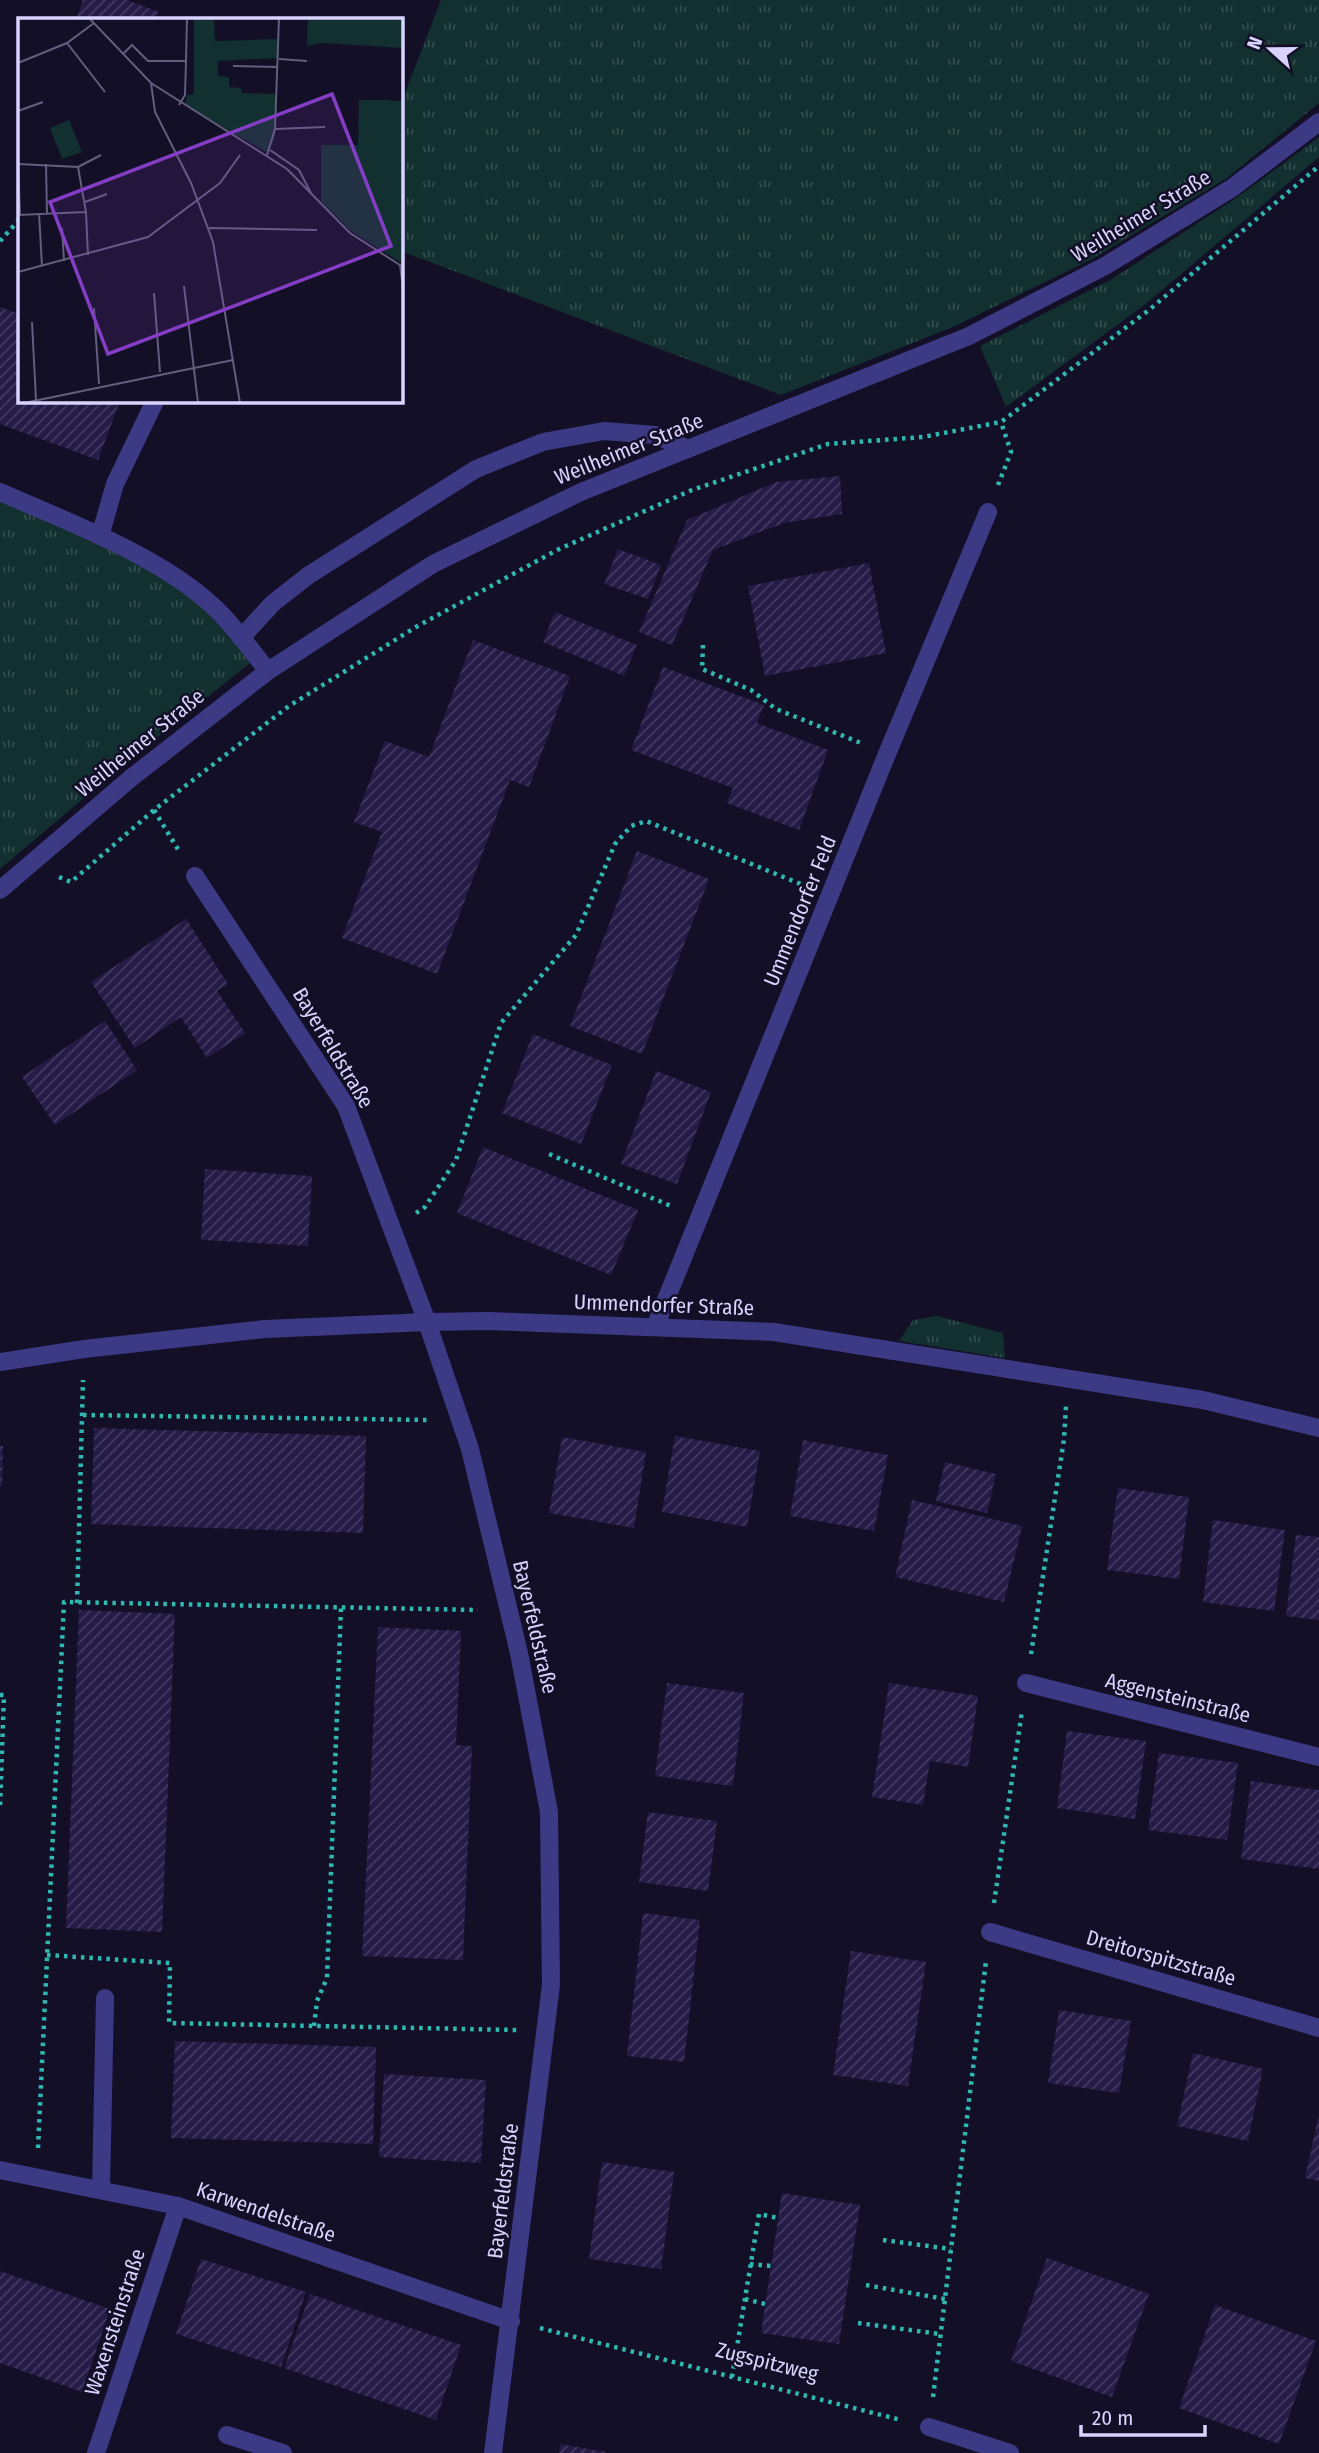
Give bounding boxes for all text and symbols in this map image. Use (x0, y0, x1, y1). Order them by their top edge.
north arrow (1235, 14, 1305, 84)
inset map (18, 18, 402, 402)
text: N (1242, 34, 1267, 53)
street label: Weilheimer Straße (1067, 164, 1215, 268)
street label: Weilheimer Straße (551, 407, 707, 491)
street label: Weilheimer Straße (70, 683, 210, 803)
street label: Ummendorfer Feld (758, 832, 842, 990)
street label: Bayerfeldstraße (287, 983, 379, 1113)
street label: Ummendorfer Straße (573, 1289, 755, 1321)
street label: Bayerfeldstraße (507, 1558, 563, 1696)
street label: Aggensteinstraße (1103, 1667, 1253, 1729)
street label: Dreitorspitzstraße (1083, 1924, 1239, 1992)
street label: Bayerfeldstraße (482, 2122, 524, 2260)
street label: Karwendelstraße (193, 2176, 339, 2248)
street label: Waxensteinstraße (79, 2245, 151, 2399)
street label: Zugspitzweg (713, 2337, 821, 2387)
scale bar (1081, 2394, 1205, 2438)
text: 20 m (1092, 2405, 1133, 2431)

